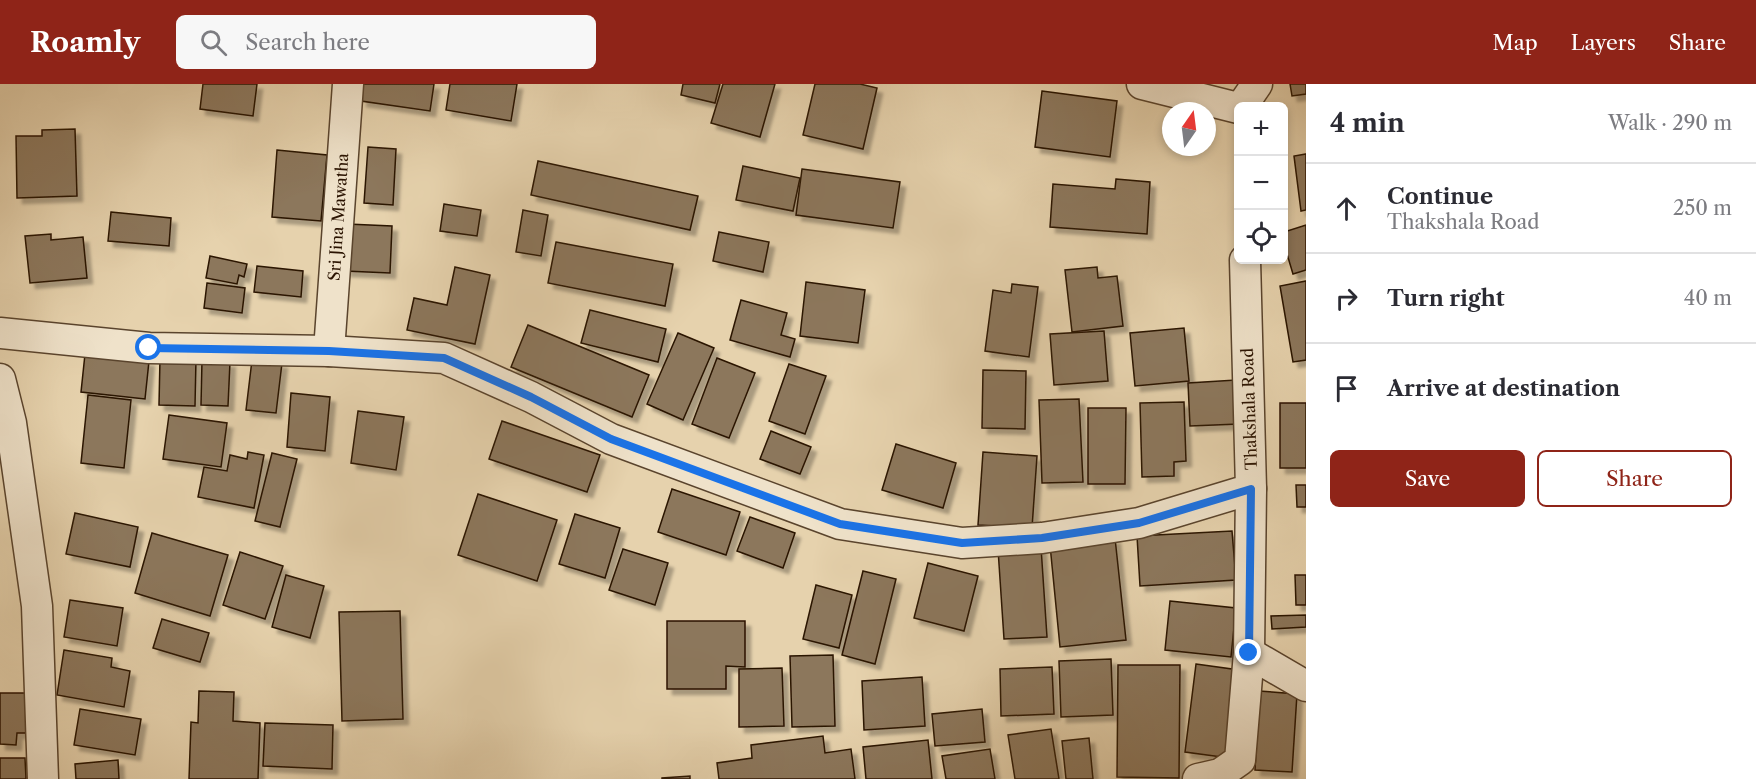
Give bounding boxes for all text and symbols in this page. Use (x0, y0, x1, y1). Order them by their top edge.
search box (176, 15, 596, 69)
text: Roamly (30, 25, 140, 59)
icon: search (197, 26, 230, 59)
text: Search here (245, 29, 370, 56)
text: Map (1493, 30, 1538, 55)
text: Layers (1571, 30, 1636, 55)
text: Share (1669, 30, 1726, 55)
north arrow (1162, 102, 1216, 156)
map controls (1234, 102, 1288, 264)
button: + (1234, 102, 1288, 156)
text: 4 min (1330, 107, 1405, 139)
text: Walk · 290 m (1608, 111, 1732, 135)
street label: Sri Jina Mawatha (324, 152, 352, 282)
button: − (1234, 156, 1288, 210)
text: Continue (1387, 183, 1493, 210)
icon: ahead (1330, 192, 1363, 225)
text: 250 m (1673, 196, 1732, 220)
button: locate (1234, 210, 1288, 264)
text: Thakshala Road (1387, 210, 1539, 234)
icon: right (1330, 282, 1363, 315)
text: Turn right (1387, 285, 1505, 312)
text: 40 m (1684, 286, 1732, 310)
route start (135, 334, 161, 360)
street label: Thakshala Road (1237, 347, 1261, 470)
icon: arrive (1330, 372, 1363, 405)
text: Arrive at destination (1387, 375, 1620, 402)
button: Save (1330, 450, 1525, 507)
button: Share (1537, 450, 1732, 507)
route end (1235, 639, 1261, 665)

